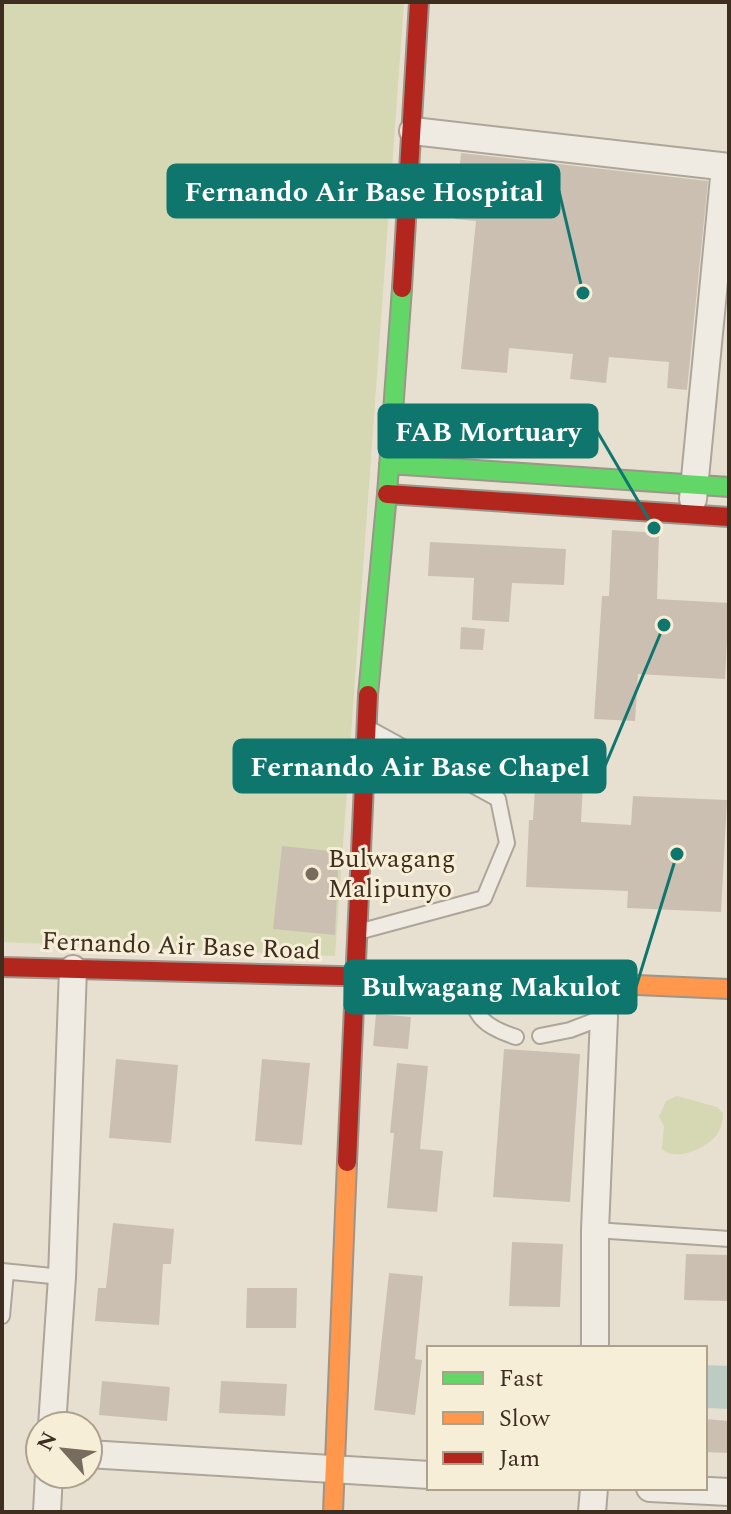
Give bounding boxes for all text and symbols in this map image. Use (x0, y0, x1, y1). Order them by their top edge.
callout: Fernando Air Base Hospital (168, 165, 559, 217)
text: Fernando Air Base Hospital (184, 171, 544, 214)
callout: FAB Mortuary (379, 405, 597, 457)
text: FAB Mortuary (395, 411, 583, 454)
callout: Fernando Air Base Chapel (234, 740, 605, 792)
text: Fernando Air Base Chapel (250, 746, 590, 789)
place label: Bulwagang Malipunyo (328, 839, 455, 909)
marker: Bulwagang Malipunyo (303, 865, 321, 883)
street label: Fernando Air Base Road (41, 921, 321, 971)
callout: Bulwagang Makulot (345, 961, 636, 1013)
text: Bulwagang Makulot (361, 966, 621, 1009)
legend (427, 1346, 707, 1490)
text: Fast (499, 1361, 544, 1397)
text: Slow (499, 1401, 551, 1437)
north arrow (24, 1410, 104, 1490)
text: N (29, 1426, 66, 1457)
text: Jam (499, 1441, 540, 1477)

